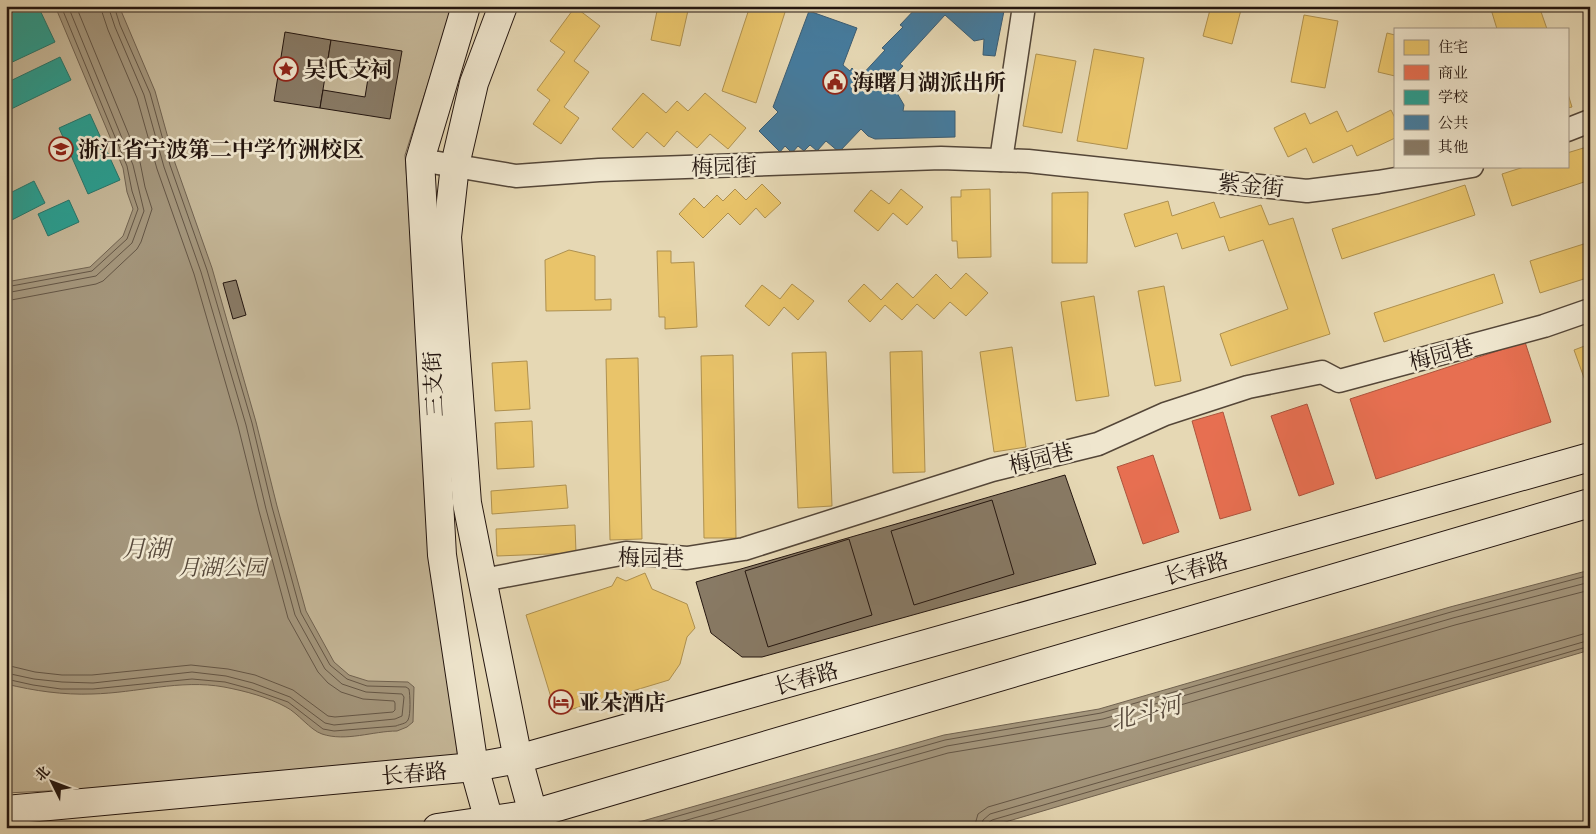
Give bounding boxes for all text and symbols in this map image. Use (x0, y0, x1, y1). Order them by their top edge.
legend (1394, 28, 1568, 168)
text: 住宅 (1438, 37, 1468, 56)
place label: 吴氏支祠 (304, 55, 392, 84)
place icon: 吴氏支祠 (273, 56, 299, 82)
text: 商业 (1438, 63, 1468, 82)
place label: 海曙月湖派出所 (852, 68, 1006, 97)
public building icon: 海曙月湖派出所 (822, 69, 848, 95)
text: 学校 (1438, 87, 1468, 106)
text: 公共 (1438, 113, 1468, 132)
place label: 浙江省宁波第二中学竹洲校区 (78, 135, 364, 164)
school or university icon: 浙江省宁波第二中学竹洲校区 (48, 136, 74, 162)
text: 其他 (1438, 137, 1468, 156)
street label: 梅园街 (691, 151, 758, 182)
street label: 紫金街 (1217, 168, 1285, 203)
street label: 梅园巷 (1405, 332, 1477, 377)
street label: 三支街 (417, 350, 450, 418)
street label: 梅园巷 (1006, 436, 1077, 481)
water label: 月湖 (122, 533, 174, 564)
street label: 梅园巷 (618, 543, 684, 572)
street label: 长春路 (1160, 545, 1232, 592)
park label: 月湖公园 (178, 553, 269, 582)
street label: 长春路 (770, 655, 842, 702)
place label: 亚朵酒店 (578, 688, 666, 717)
water label: 北斗河 (1107, 688, 1188, 736)
hotel icon: 亚朵酒店 (548, 689, 574, 715)
north arrow (28, 756, 78, 806)
street label: 长春路 (380, 756, 448, 791)
text: 北 (31, 762, 54, 785)

